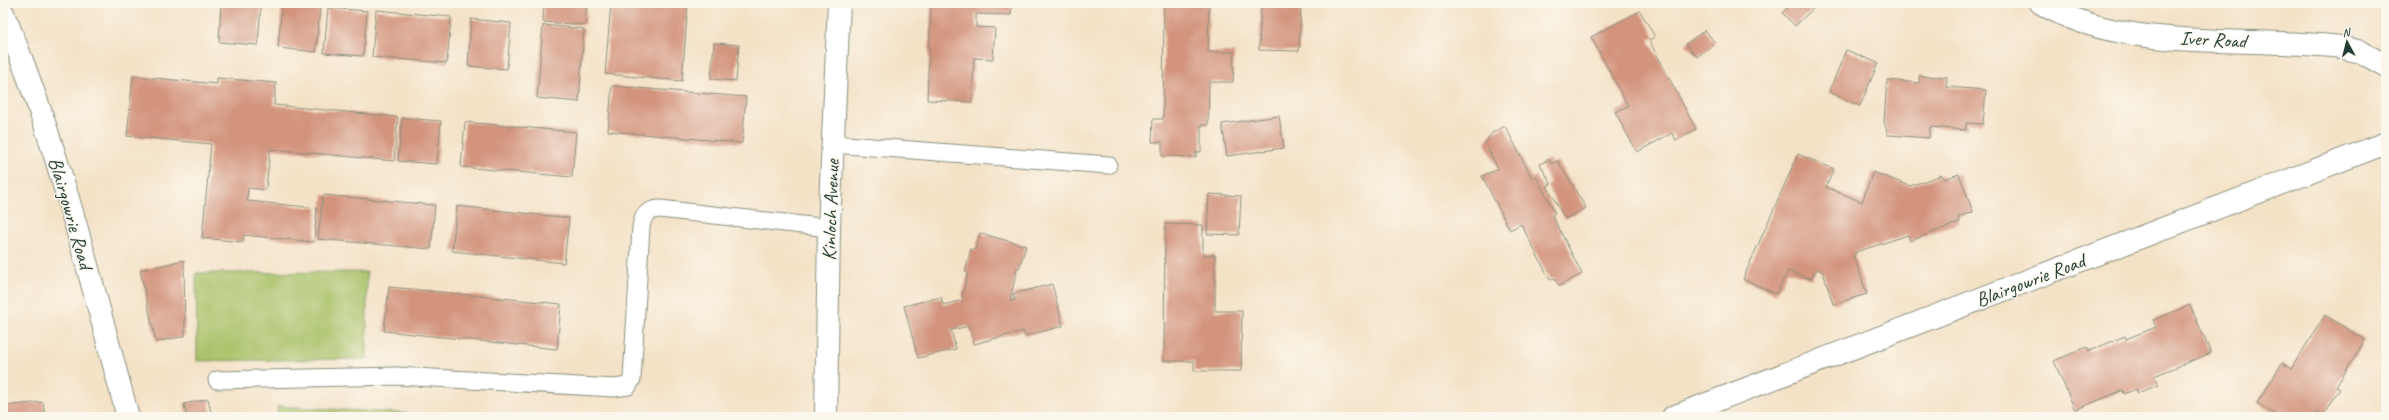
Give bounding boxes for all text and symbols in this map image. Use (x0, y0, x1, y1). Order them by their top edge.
north arrow (2327, 22, 2367, 62)
text: N (2342, 24, 2352, 39)
street label: Iver Road (2179, 25, 2250, 54)
street label: Blairgowrie Road (43, 155, 99, 275)
street label: Kinloch Avenue (816, 158, 845, 261)
street label: Blairgowrie Road (1972, 247, 2091, 313)

